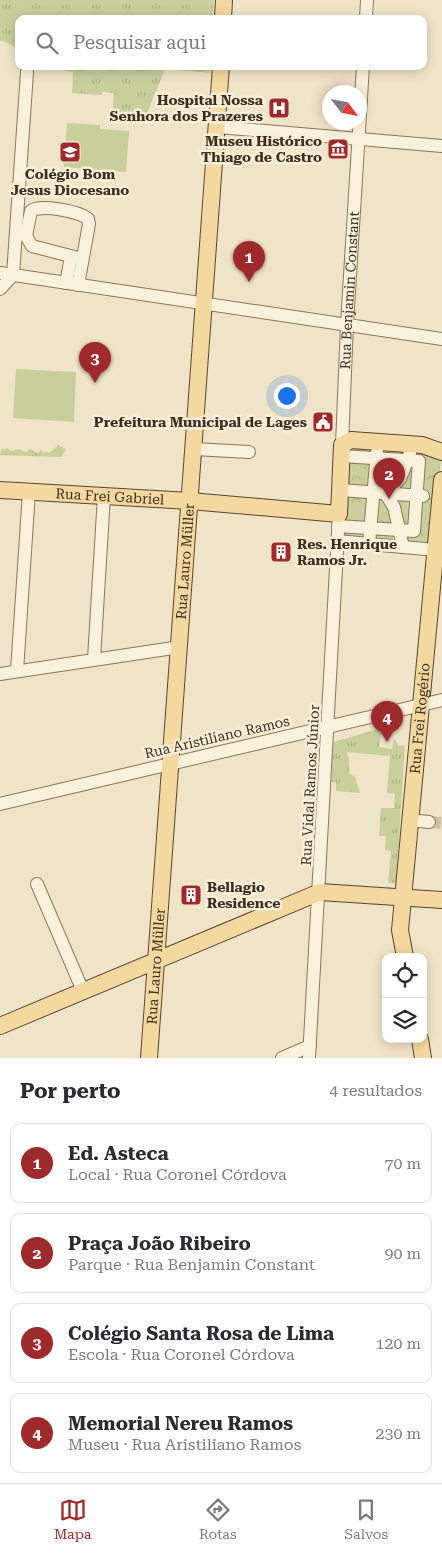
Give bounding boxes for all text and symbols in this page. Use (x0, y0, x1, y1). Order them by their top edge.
search box (15, 15, 427, 70)
icon: search (33, 29, 61, 57)
text: Pesquisar aqui (73, 31, 206, 54)
north arrow (322, 85, 367, 130)
place label: Hospital Nossa Senhora dos Prazeres (109, 92, 264, 124)
hospital icon: Hospital Nossa Senhora dos Prazeres (267, 96, 291, 120)
place label: Museu Histórico Thiago de Castro (201, 133, 322, 165)
museum icon: Museu Histórico Thiago de Castro (326, 137, 350, 161)
school or university icon: Colégio Bom Jesus Diocesano (58, 140, 82, 164)
place label: Colégio Bom Jesus Diocesano (11, 166, 129, 198)
street label: Rua Benjamin Constant (337, 211, 362, 370)
pin: 1 (233, 241, 265, 282)
pin: 3 (79, 342, 111, 383)
your location (274, 383, 300, 409)
public building icon: Prefeitura Municipal de Lages (311, 410, 335, 434)
place label: Prefeitura Municipal de Lages (94, 414, 307, 430)
pin: 2 (373, 458, 405, 499)
street label: Rua Frei Gabriel (55, 485, 165, 508)
street label: Rua Lauro Müller (173, 502, 197, 620)
place label: Res. Henrique Ramos Jr. (297, 536, 397, 568)
building icon: Res. Henrique Ramos Jr. (269, 540, 293, 564)
street label: Rua Frei Rogério (407, 662, 433, 774)
pin: 4 (371, 701, 403, 742)
street label: Rua Vidal Ramos Júnior (298, 704, 322, 866)
street label: Rua Aristiliano Ramos (143, 712, 291, 761)
place label: Bellagio Residence (207, 879, 280, 911)
building icon: Bellagio Residence (179, 883, 203, 907)
street label: Rua Lauro Müller (143, 907, 168, 1025)
map controls (382, 953, 427, 1043)
button: locate (382, 953, 427, 998)
button: layers (382, 998, 427, 1043)
text: Por perto (20, 1079, 121, 1103)
text: 4 resultados (329, 1081, 422, 1100)
text: Ed. Asteca (68, 1142, 169, 1165)
text: 1 (33, 1154, 41, 1173)
text: 70 m (384, 1154, 421, 1173)
text: Local · Rua Coronel Córdova (68, 1165, 287, 1184)
text: Praça João Ribeiro (68, 1232, 251, 1255)
text: 2 (33, 1244, 41, 1263)
text: 90 m (384, 1244, 421, 1263)
text: Parque · Rua Benjamin Constant (68, 1255, 315, 1274)
text: Colégio Santa Rosa de Lima (68, 1322, 334, 1345)
text: 3 (33, 1334, 41, 1353)
text: 120 m (375, 1334, 421, 1353)
text: Escola · Rua Coronel Córdova (68, 1345, 295, 1364)
text: Memorial Nereu Ramos (68, 1412, 293, 1435)
text: 4 (33, 1424, 41, 1443)
text: 230 m (375, 1424, 421, 1443)
text: Museu · Rua Aristiliano Ramos (68, 1435, 301, 1454)
tab: Mapa (54, 1496, 91, 1542)
tab: Rotas (199, 1496, 237, 1542)
tab: Salvos (344, 1496, 388, 1542)

